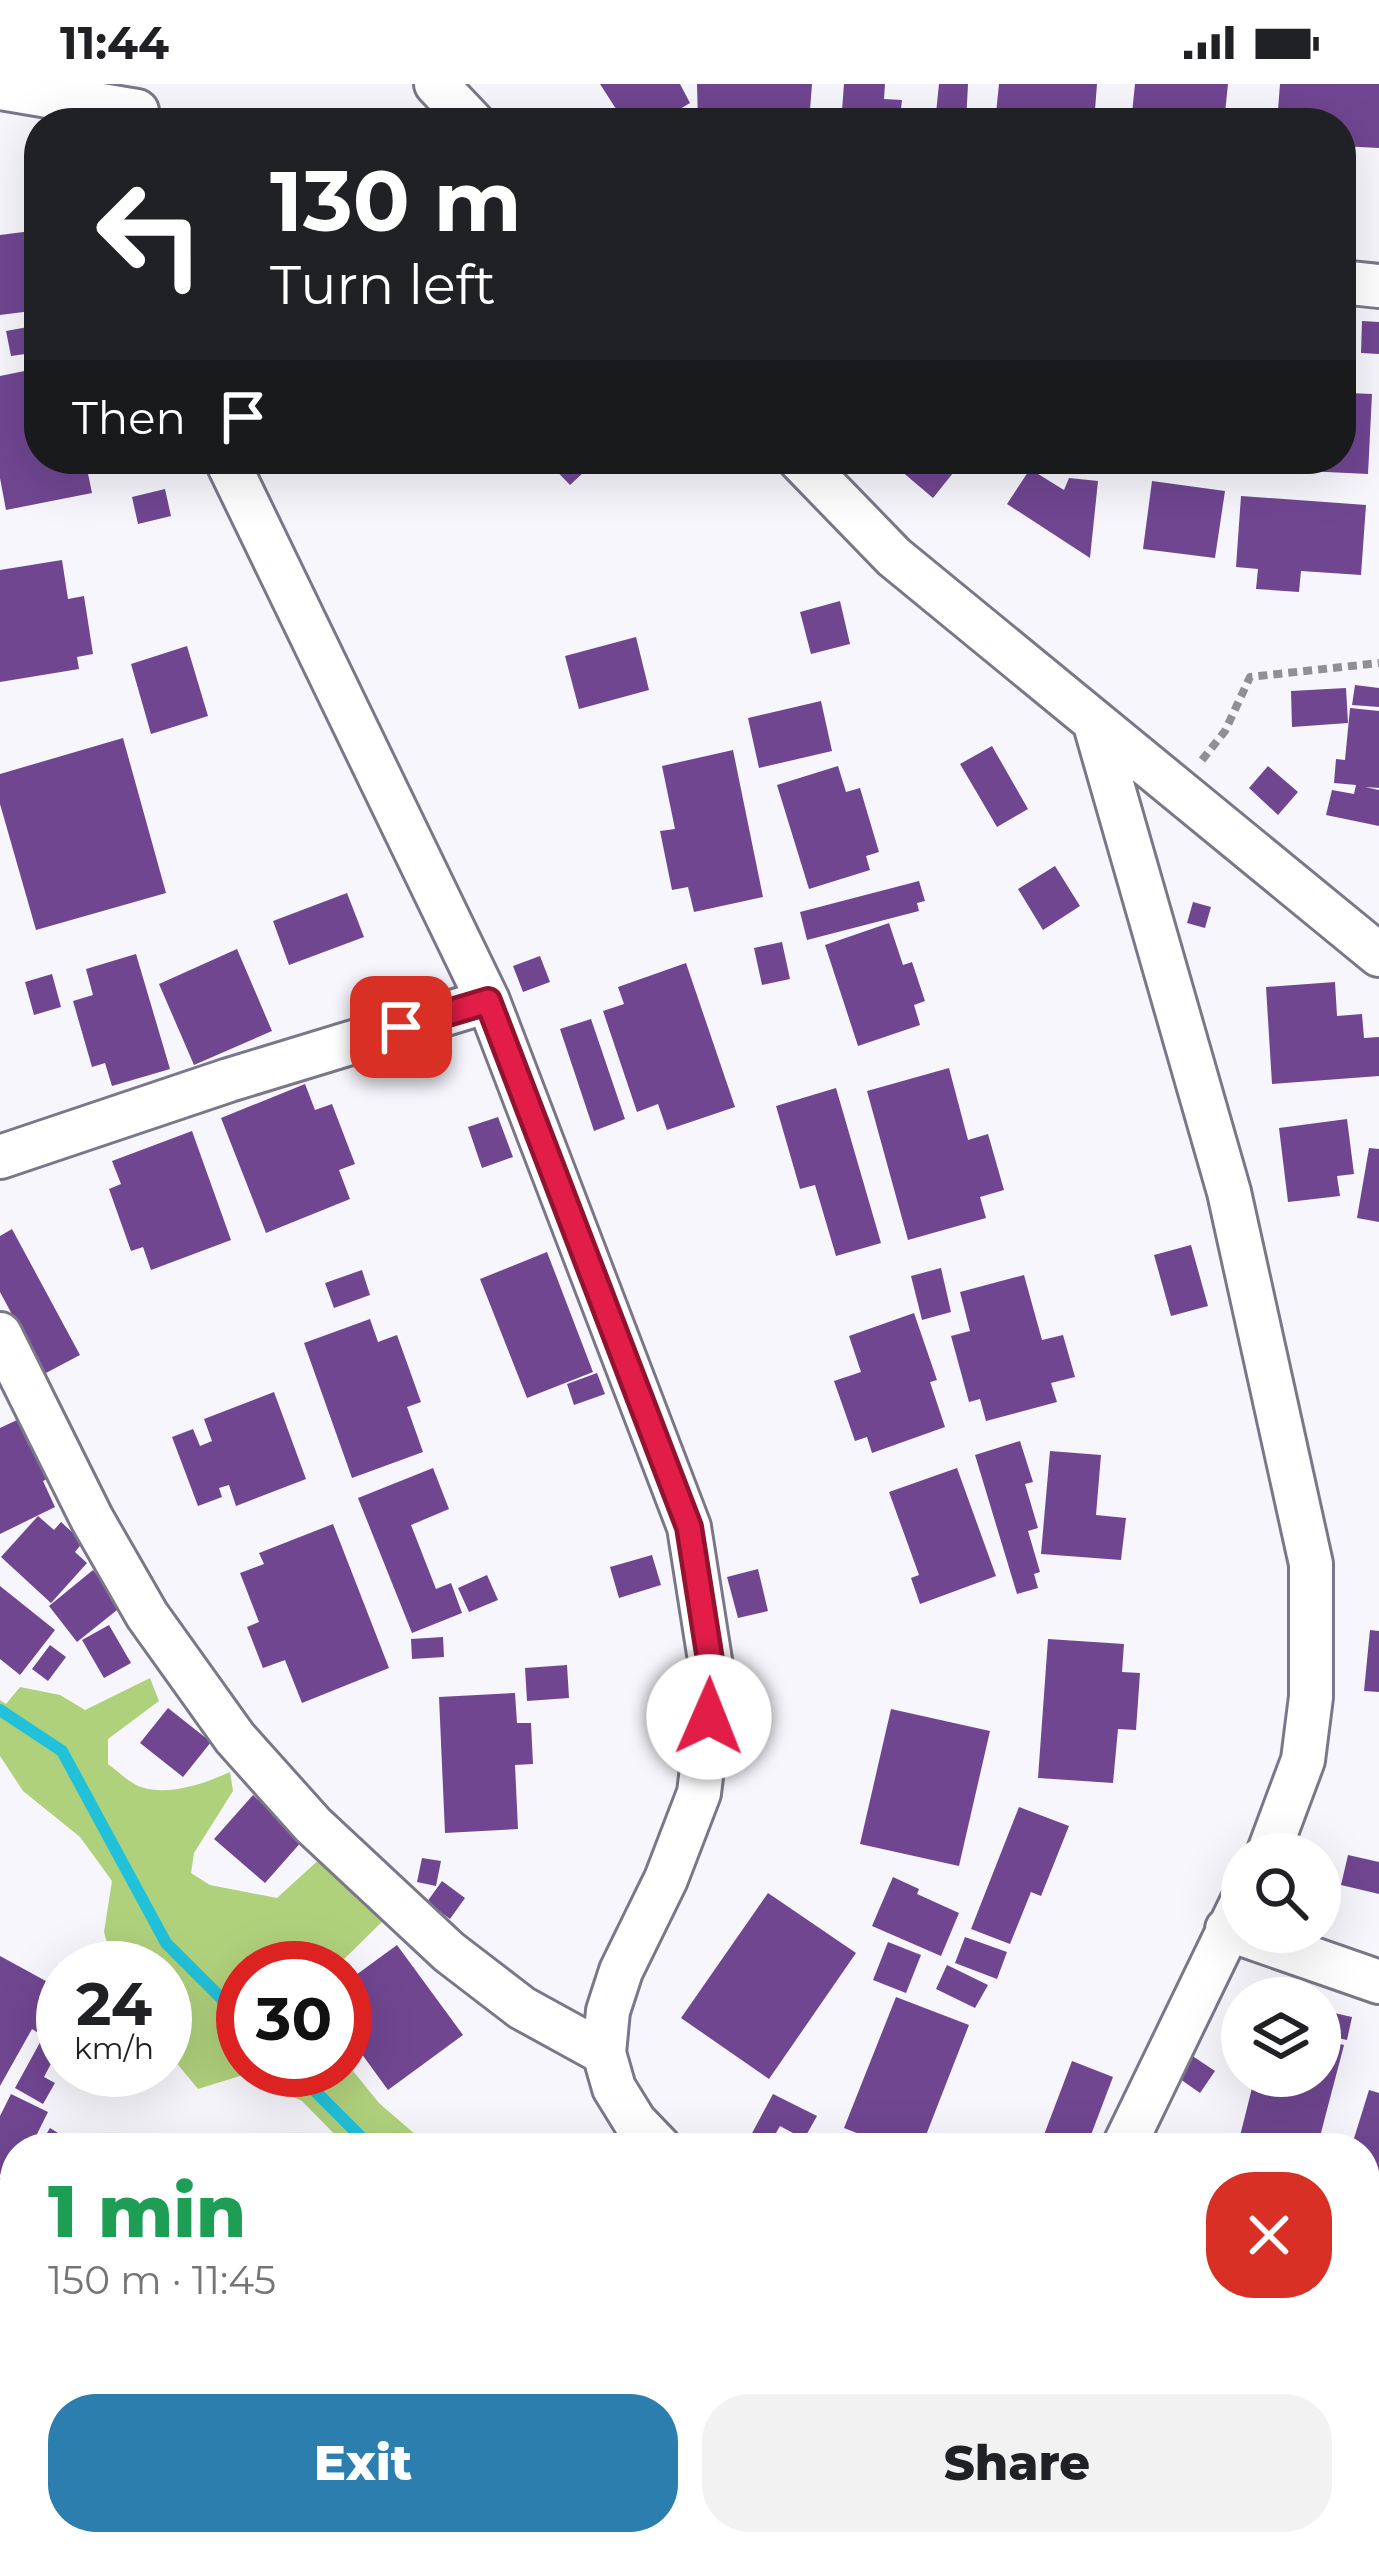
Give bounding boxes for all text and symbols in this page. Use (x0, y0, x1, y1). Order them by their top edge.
text: 11:44 (60, 15, 169, 70)
text: 130 m (270, 150, 522, 252)
icon: left (72, 156, 228, 312)
text: Turn left (270, 252, 496, 318)
icon: arrive (210, 384, 276, 450)
text: Then (72, 390, 186, 445)
pin (350, 976, 452, 1078)
icon: arrive (368, 994, 434, 1060)
position arrow (646, 1654, 772, 1780)
map controls (1221, 1833, 1341, 2097)
button: search (1221, 1833, 1341, 1953)
speed limit sign: 30 (216, 1941, 372, 2097)
text: 24 (76, 1967, 152, 2040)
button: layers (1221, 1977, 1341, 2097)
text: km/h (74, 2030, 154, 2067)
text: 1 min (48, 2167, 246, 2255)
button: close (1206, 2172, 1332, 2298)
text: 150 m · 11:45 (48, 2256, 276, 2304)
button: Exit (48, 2394, 678, 2532)
button: Share (702, 2394, 1332, 2532)

